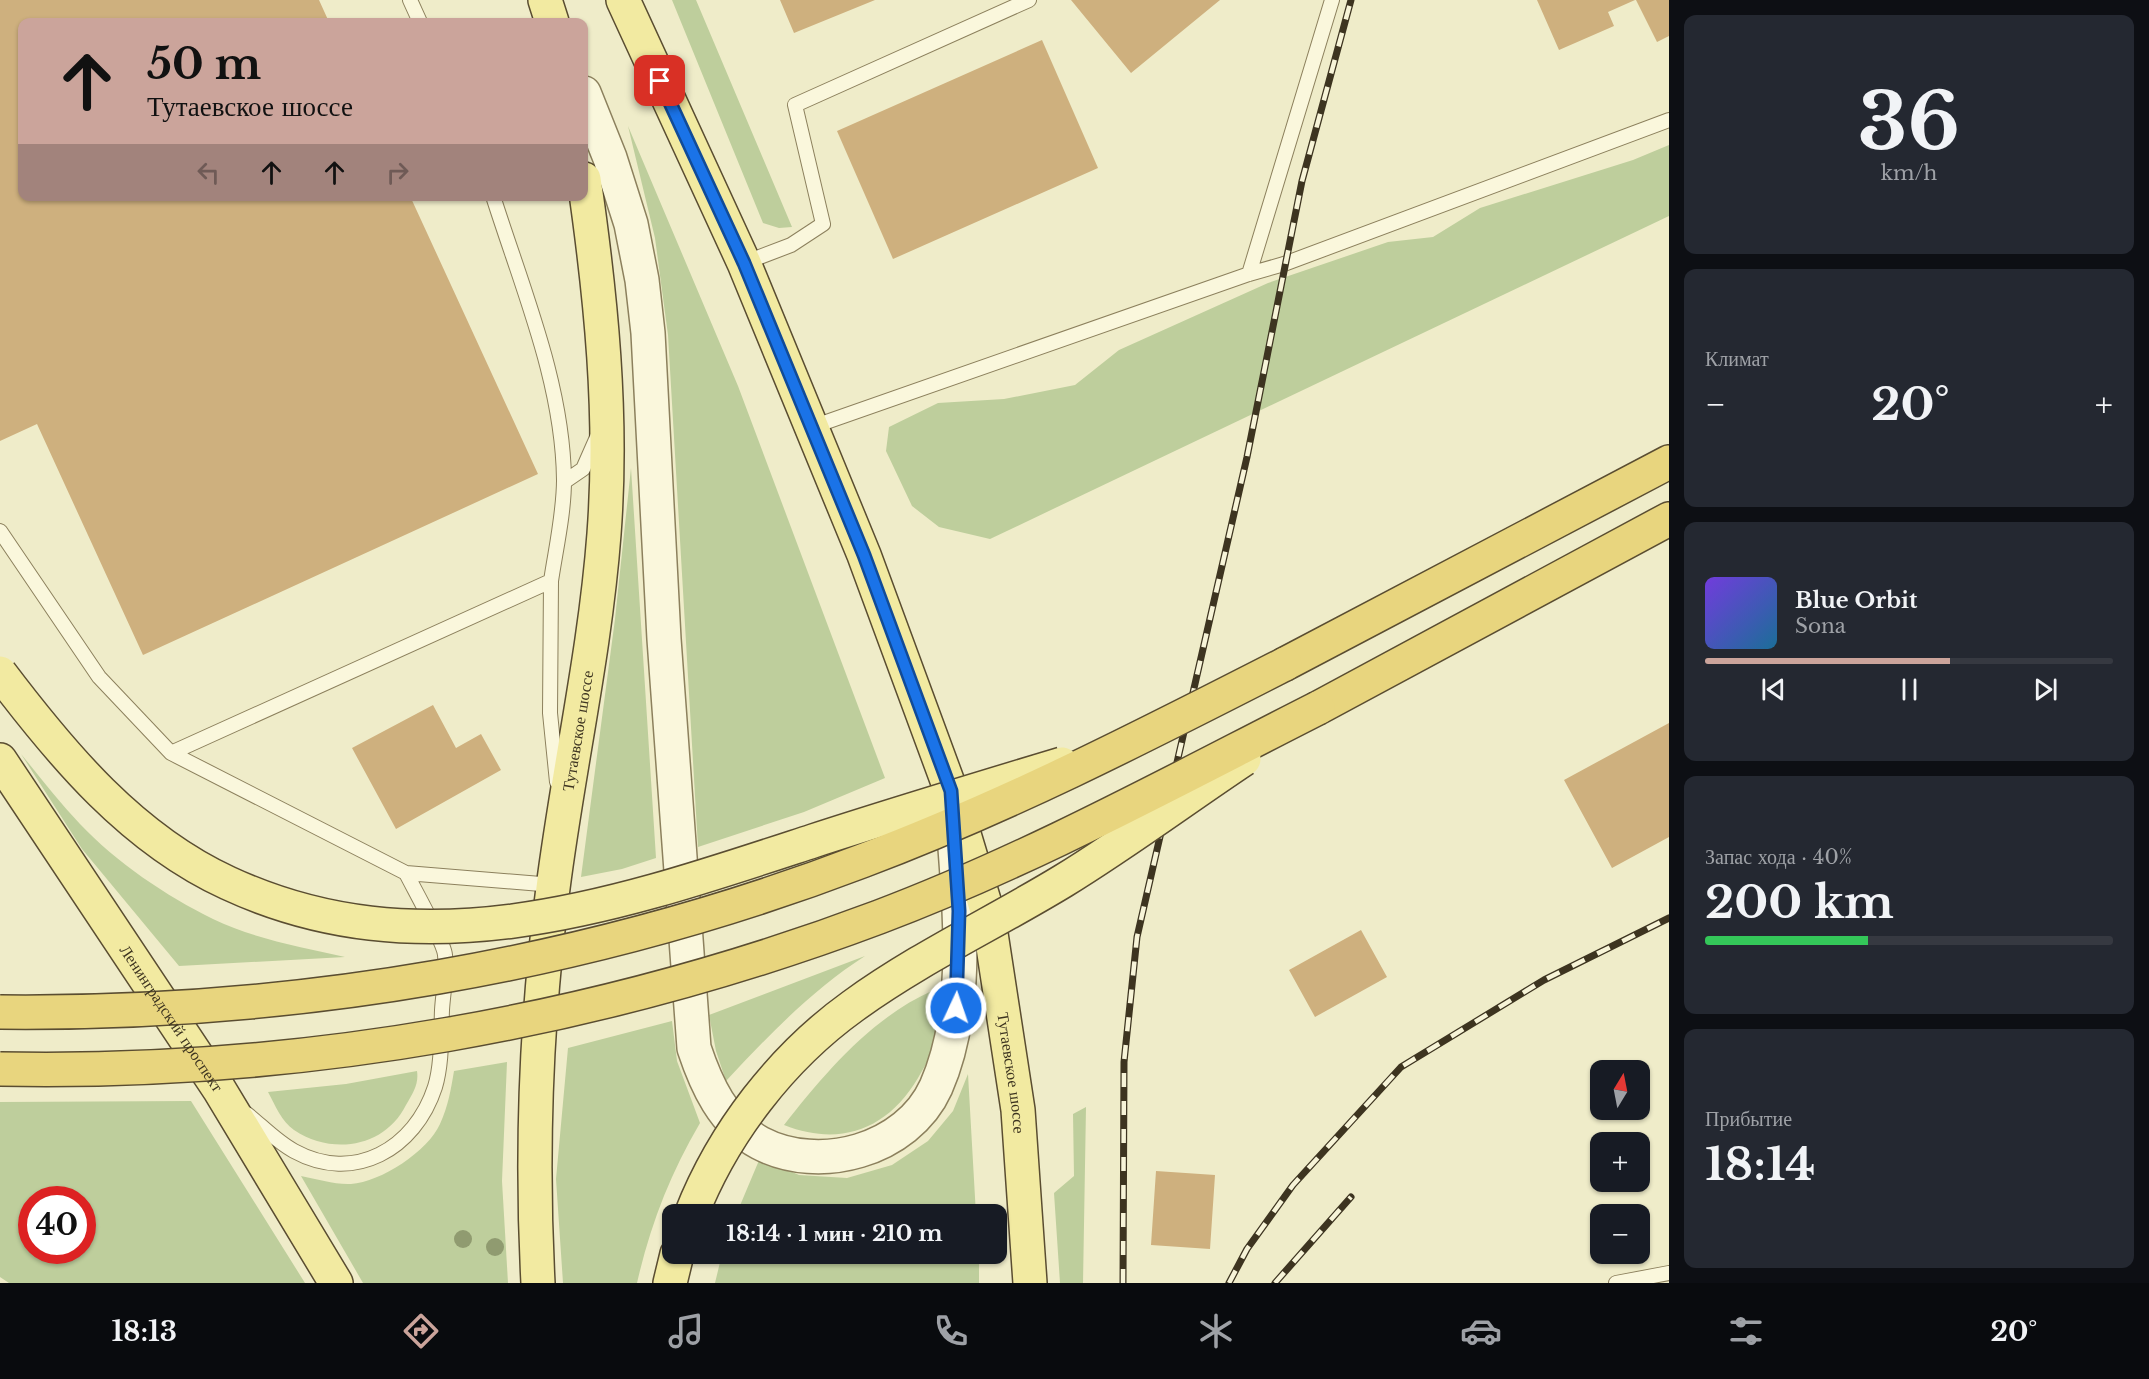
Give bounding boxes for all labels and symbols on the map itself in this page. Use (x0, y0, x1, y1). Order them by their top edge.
pin (634, 55, 685, 106)
street label: Тутаевское шоссе (558, 669, 597, 793)
street label: Ленинградский проспект (116, 941, 228, 1095)
position arrow (924, 976, 988, 1040)
street label: Тутаевское шоссе (993, 1011, 1030, 1134)
north arrow (1590, 1060, 1650, 1120)
speed limit sign: 40 (18, 1186, 96, 1264)

